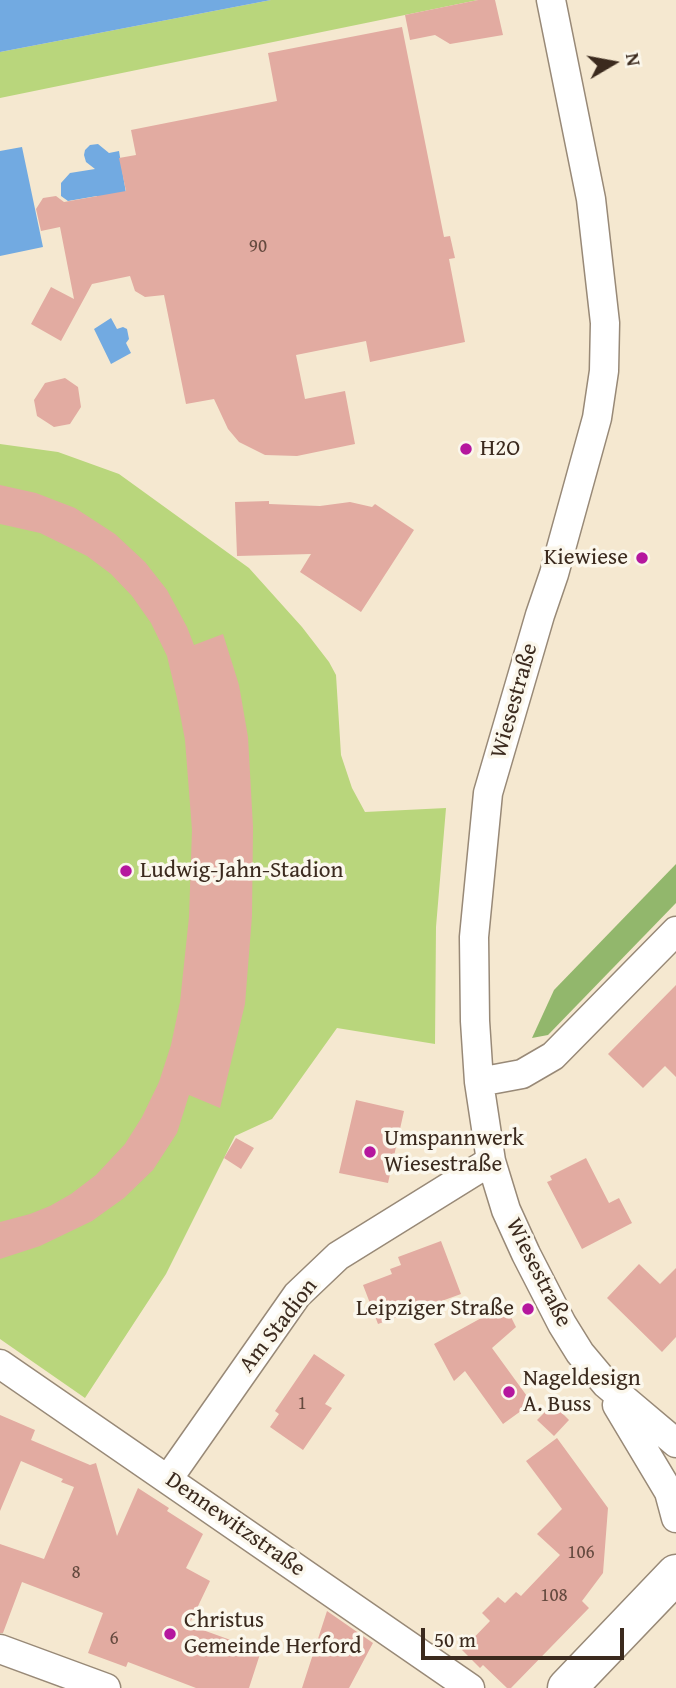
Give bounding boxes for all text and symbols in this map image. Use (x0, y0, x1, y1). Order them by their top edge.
north arrow (578, 28, 648, 98)
text: N (619, 51, 649, 68)
house number: 90 (249, 236, 267, 258)
place label: H2O (480, 435, 520, 463)
marker: H2O (458, 441, 474, 457)
place label: Kiewiese (544, 544, 628, 572)
marker: Kiewiese (634, 550, 650, 566)
street label: Wiesestraße (485, 640, 545, 762)
place label: Ludwig-Jahn-Stadion (140, 857, 343, 885)
marker: Ludwig-Jahn-Stadion (118, 863, 134, 879)
place label: Umspannwerk Wiesestraße (384, 1125, 524, 1179)
marker: Umspannwerk Wiesestraße (362, 1144, 378, 1160)
street label: Wiesestraße (499, 1214, 577, 1332)
street label: Am Stadion (234, 1274, 324, 1378)
place label: Leipziger Straße (356, 1295, 514, 1323)
marker: Leipziger Straße (520, 1301, 536, 1317)
place label: Nageldesign A. Buss (523, 1365, 641, 1419)
marker: Nageldesign A. Buss (501, 1384, 517, 1400)
house number: 1 (297, 1393, 307, 1415)
street label: Dennewitzstraße (160, 1467, 310, 1583)
house number: 106 (567, 1542, 595, 1564)
house number: 8 (71, 1562, 81, 1584)
house number: 108 (540, 1585, 568, 1607)
place label: Christus Gemeinde Herford (184, 1607, 362, 1661)
scale bar (424, 1614, 627, 1658)
text: 50 m (434, 1624, 476, 1655)
marker: Christus Gemeinde Herford (162, 1626, 178, 1642)
house number: 6 (109, 1628, 119, 1650)

